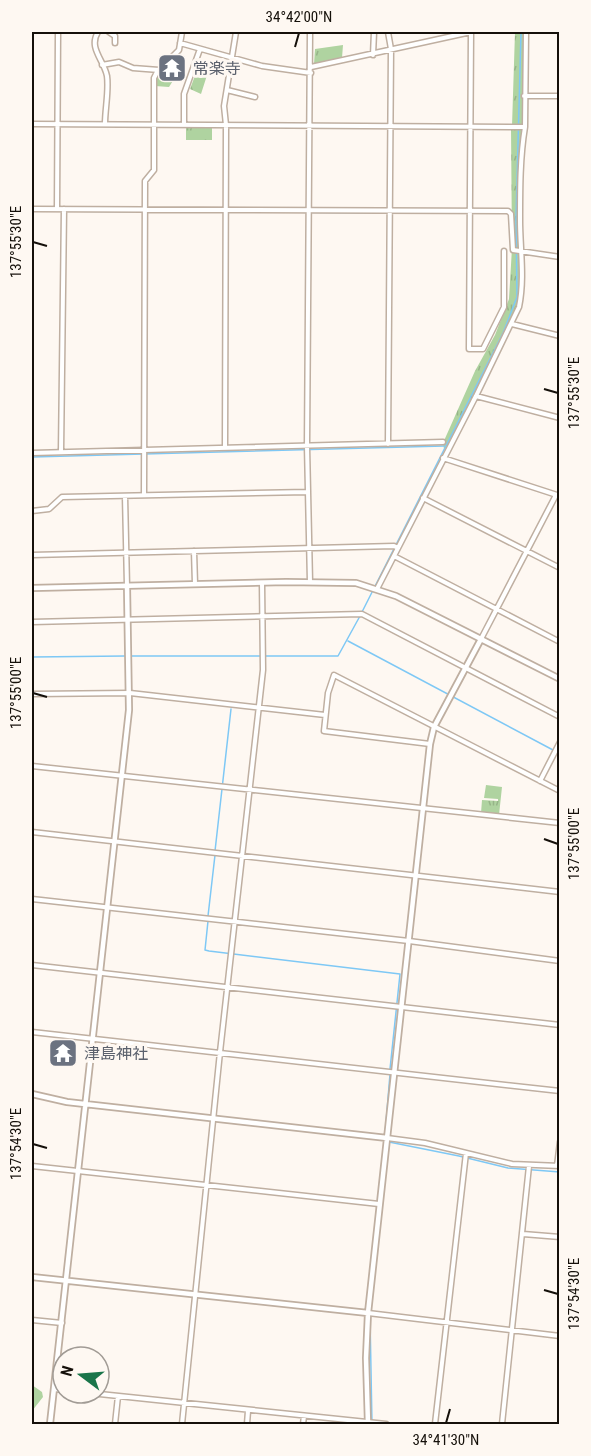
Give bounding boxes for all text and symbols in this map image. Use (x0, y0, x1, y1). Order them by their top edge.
text: 34°42'00"N (266, 8, 332, 26)
temple icon: 常楽寺 (156, 52, 188, 84)
place label: 常楽寺 (193, 59, 241, 78)
text: 137°55'30"E (7, 206, 25, 278)
text: 137°55'30"E (565, 357, 583, 429)
text: 137°55'00"E (7, 657, 25, 729)
text: 137°55'00"E (565, 808, 583, 880)
temple icon: 津島神社 (47, 1037, 79, 1069)
place label: 津島神社 (84, 1044, 148, 1063)
text: 137°54'30"E (7, 1108, 25, 1180)
text: 137°54'30"E (565, 1258, 583, 1330)
north arrow (51, 1345, 111, 1405)
text: N (57, 1364, 78, 1378)
text: 34°41'30"N (413, 1431, 479, 1449)

